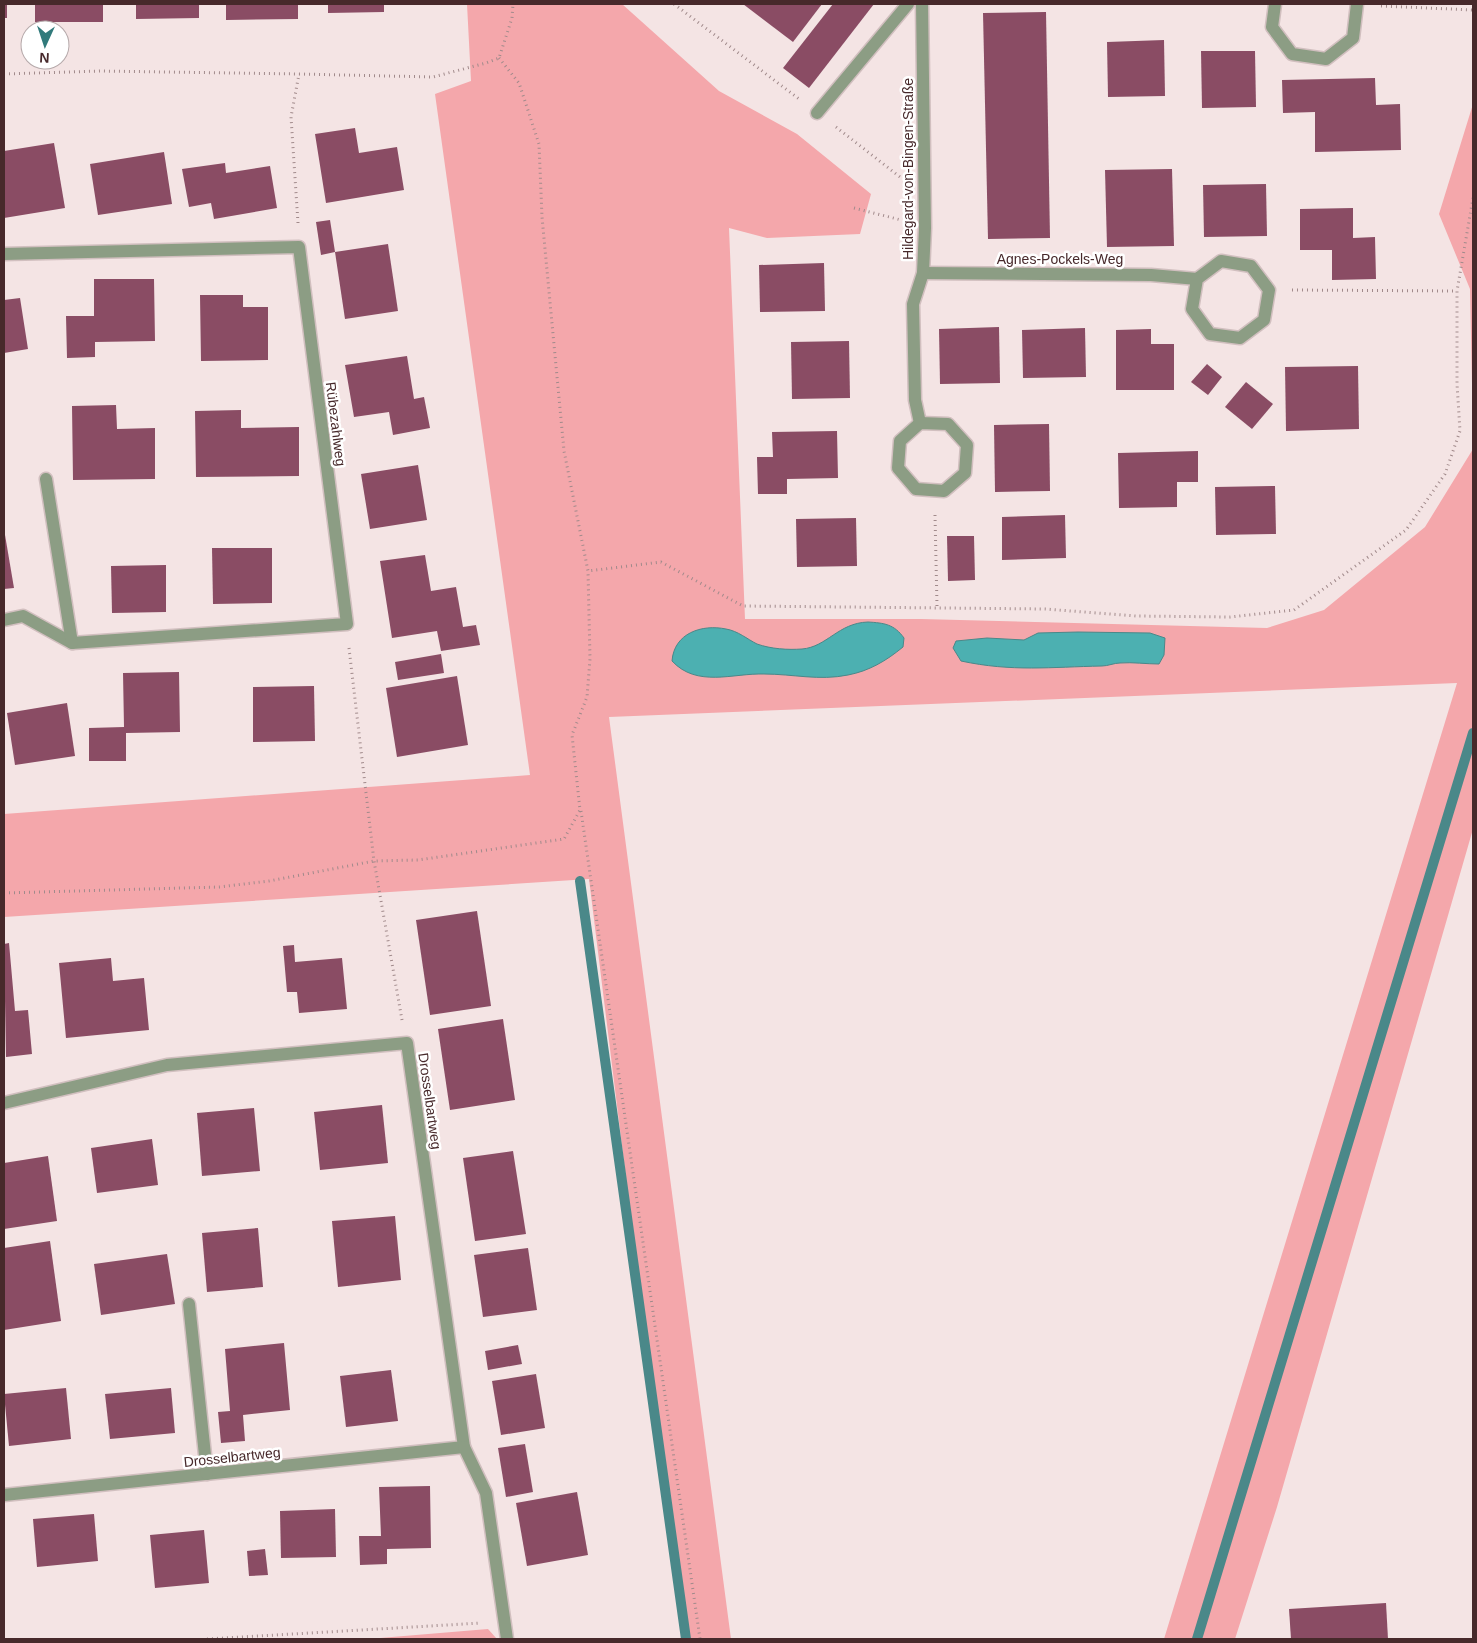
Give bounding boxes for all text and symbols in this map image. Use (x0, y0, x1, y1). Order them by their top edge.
north arrow (20, 20, 70, 70)
text: N (39, 50, 50, 66)
street label: Hildegard-von-Bingen-Straße (900, 78, 916, 260)
street label: Agnes-Pockels-Weg (997, 251, 1123, 267)
street label: Rübezahlweg (323, 381, 349, 467)
street label: Drosselbartweg (415, 1052, 445, 1150)
street label: Drosselbartweg (183, 1444, 281, 1470)

